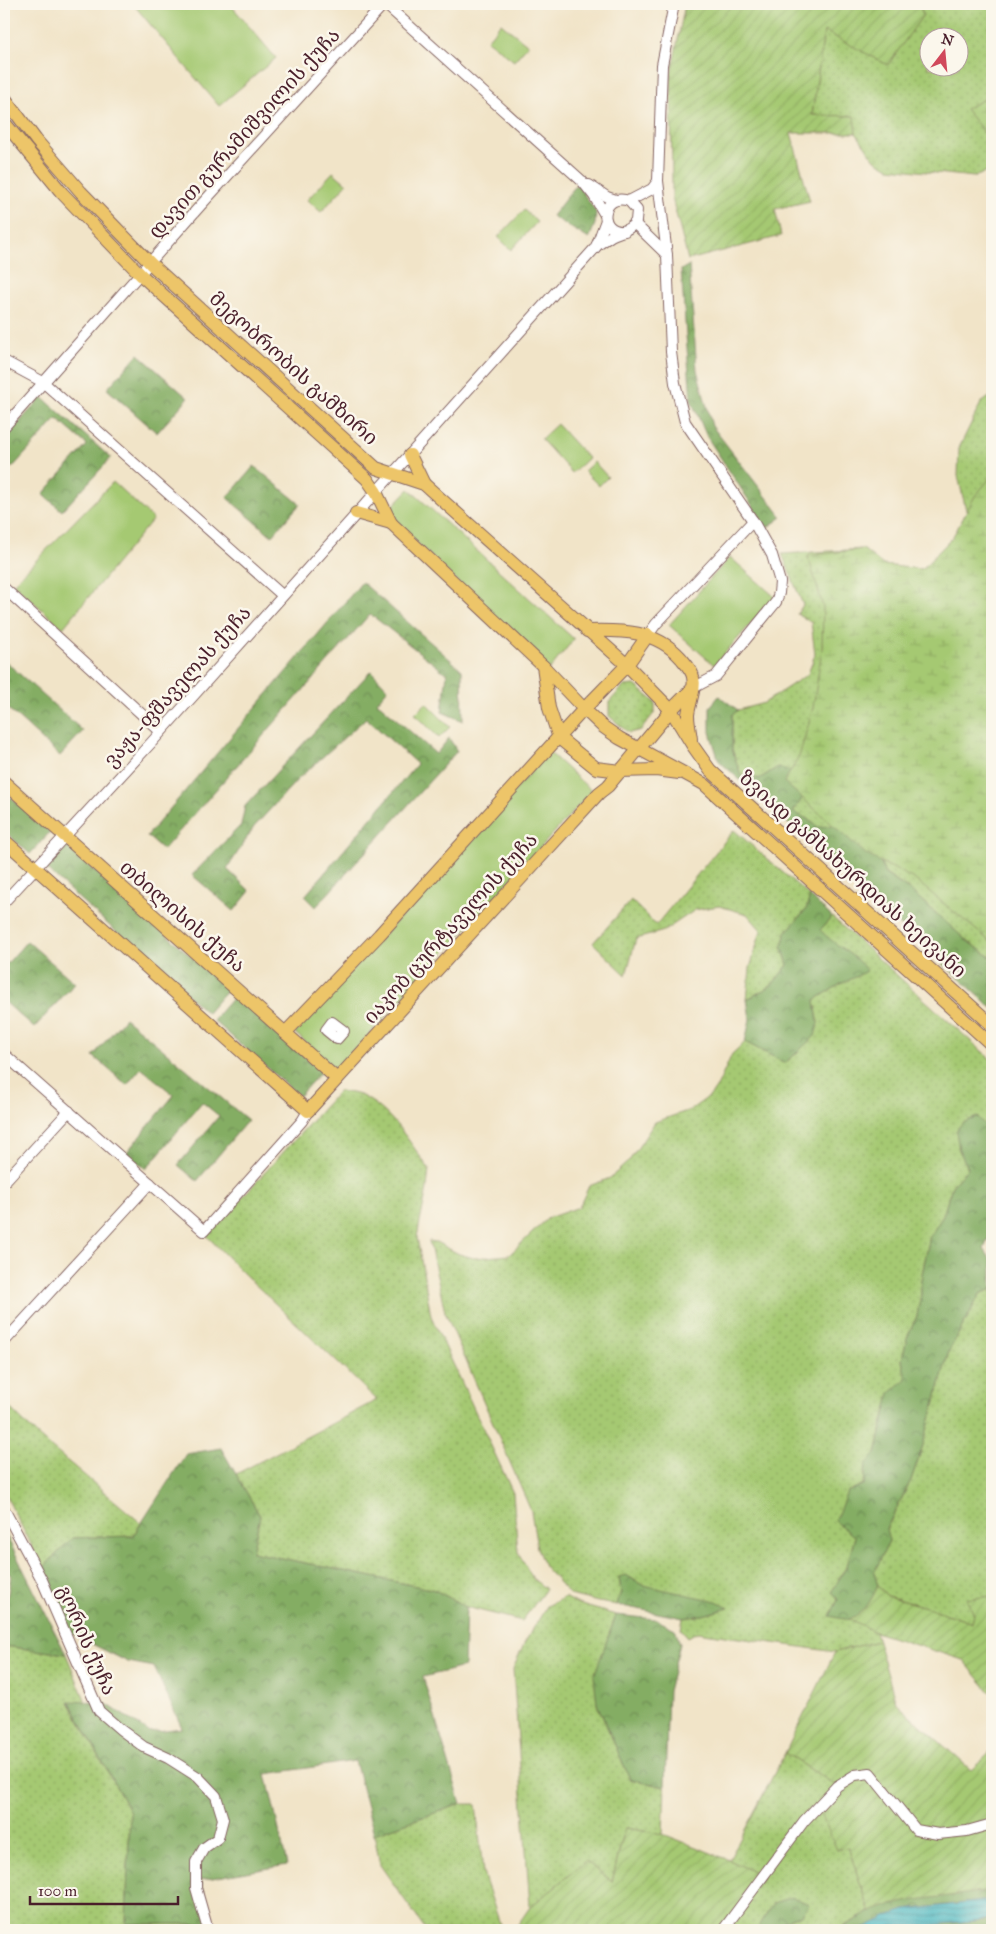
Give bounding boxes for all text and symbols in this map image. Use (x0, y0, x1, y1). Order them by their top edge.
street label: დავით გურამიშვილის ქუჩა (143, 23, 345, 243)
north arrow (918, 28, 968, 78)
text: N (939, 30, 956, 50)
street label: მეგობრობის გამზირი (205, 286, 383, 450)
street label: ვაჟა-ფშაველას ქუჩა (98, 601, 256, 771)
street label: ზვიად გამსახურდიას ხეივანი (734, 765, 972, 983)
street label: იაკობ ცურტაველის ქუჩა (358, 828, 542, 1028)
street label: თბილისის ქუჩა (115, 855, 251, 977)
street label: გორის ქუჩა (52, 1581, 122, 1699)
scale bar (30, 1874, 178, 1906)
text: 100 m (38, 1882, 78, 1900)

